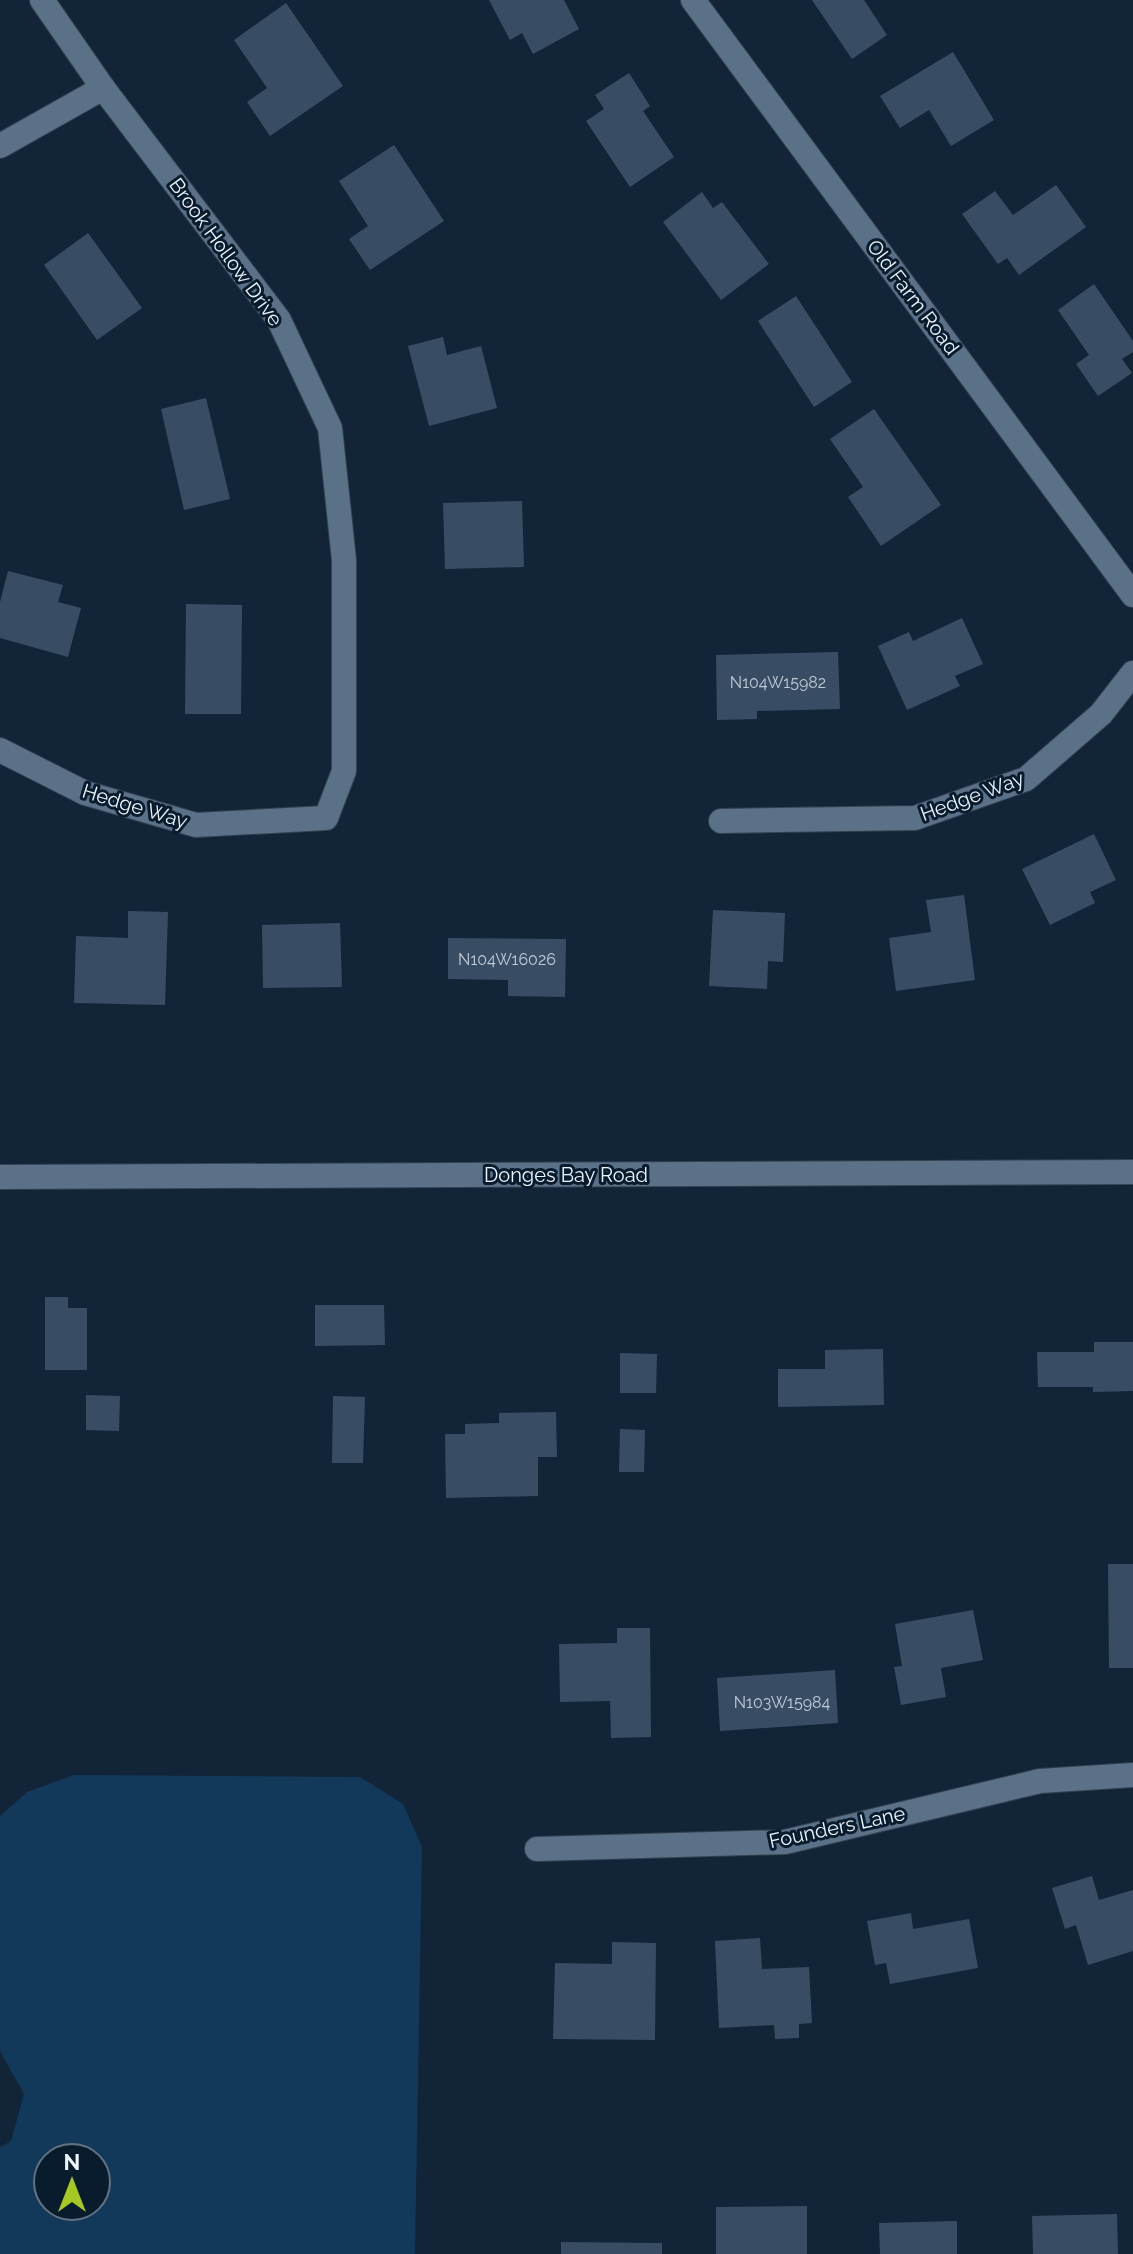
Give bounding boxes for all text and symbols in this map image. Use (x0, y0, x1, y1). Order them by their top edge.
street label: Brook Hollow Drive (164, 173, 288, 331)
street label: Old Farm Road (862, 235, 964, 359)
house number: N104W15982 (730, 673, 826, 692)
street label: Hedge Way (917, 766, 1027, 826)
street label: Hedge Way (80, 779, 191, 833)
house number: N104W16026 (458, 950, 556, 969)
street label: Donges Bay Road (484, 1163, 648, 1187)
house number: N103W15984 (734, 1693, 831, 1712)
street label: Founders Lane (767, 1801, 907, 1853)
north arrow (32, 2142, 112, 2222)
text: N (64, 2149, 80, 2175)

